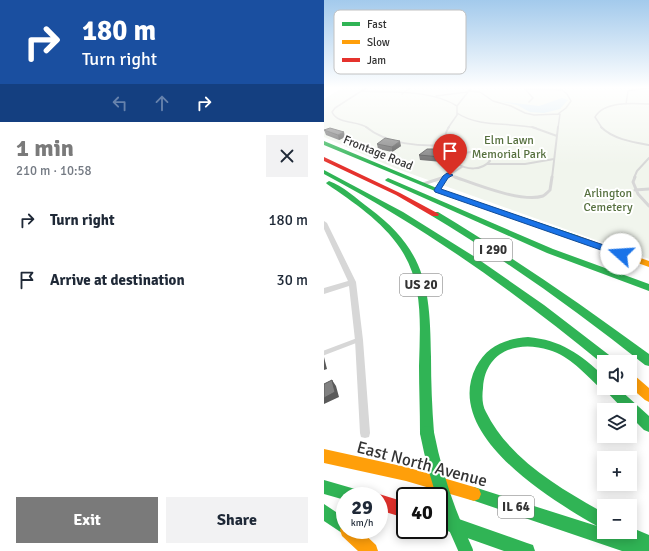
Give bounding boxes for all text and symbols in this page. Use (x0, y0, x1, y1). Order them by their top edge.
legend (334, 10, 466, 74)
text: 180 m (82, 14, 156, 48)
icon: right (16, 16, 68, 68)
text: Fast (367, 18, 387, 31)
text: Slow (367, 36, 390, 49)
text: Turn right (82, 48, 157, 70)
text: Jam (367, 54, 386, 67)
icon: left (109, 92, 131, 114)
icon: ahead (151, 92, 173, 114)
icon: right (193, 92, 215, 114)
street label: Frontage Road (341, 132, 415, 174)
text: 1 min (16, 133, 74, 163)
park label: Elm Lawn Memorial Park (472, 133, 546, 162)
pin (433, 134, 467, 175)
button: close (266, 135, 308, 177)
icon: arrive (439, 140, 461, 162)
text: 210 m · 10:58 (16, 163, 92, 179)
park label: Arlington Cemetery (583, 186, 633, 215)
icon: right (16, 209, 38, 231)
text: Turn right (50, 211, 115, 229)
text: 180 m (268, 211, 308, 229)
position arrow (600, 233, 642, 275)
road number: I 290 (474, 239, 512, 261)
icon: arrive (16, 269, 38, 291)
text: Arrive at destination (50, 271, 185, 289)
text: 30 m (277, 271, 308, 289)
road number: US 20 (400, 274, 442, 296)
map controls (597, 355, 637, 539)
button: sound (597, 355, 637, 395)
button: layers (597, 403, 637, 443)
street label: East North Avenue (354, 436, 490, 492)
button: + (597, 451, 637, 491)
speed limit sign: 40 (396, 487, 448, 539)
text: 29 (351, 495, 373, 520)
road number: IL 64 (498, 496, 534, 518)
button: Exit (16, 497, 158, 543)
button: Share (166, 497, 308, 543)
button: − (597, 499, 637, 539)
text: km/h (351, 517, 373, 529)

